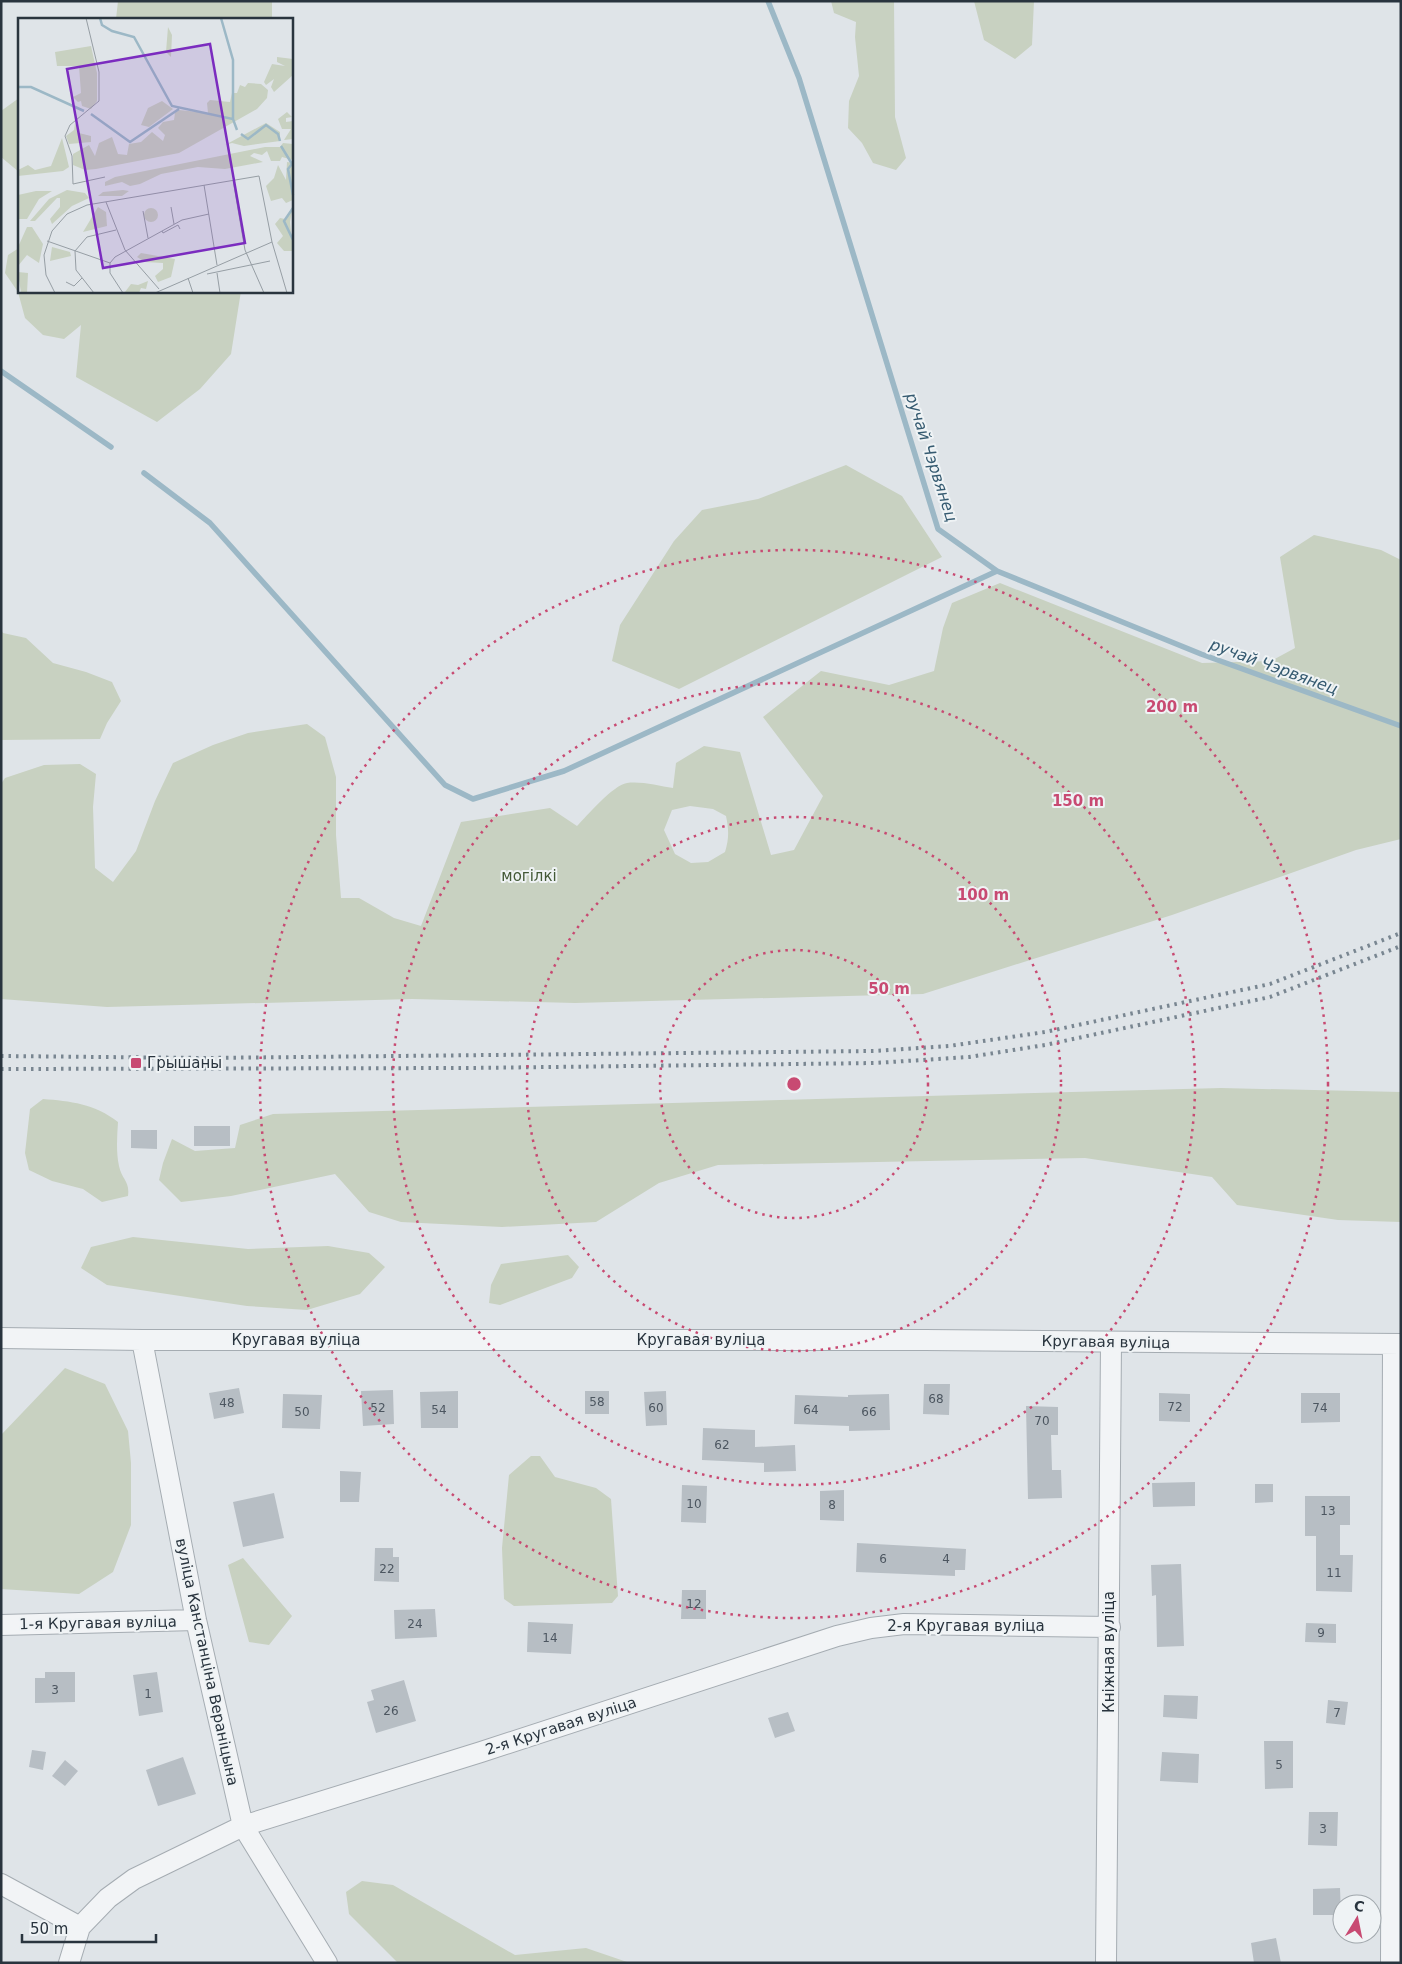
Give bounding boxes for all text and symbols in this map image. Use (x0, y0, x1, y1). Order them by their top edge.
inset map (18, 18, 292, 292)
water label: ручай Чэрвянец (901, 389, 961, 524)
water label: ручай Чэрвянец (1206, 634, 1340, 698)
text: 200 m (1146, 698, 1198, 716)
text: 150 m (1052, 792, 1104, 810)
park label: могілкі (501, 867, 557, 885)
text: 100 m (957, 886, 1009, 904)
text: 50 m (868, 980, 910, 998)
place label: Грышаны (147, 1054, 222, 1072)
marker: Грышаны (129, 1056, 143, 1070)
centre of rings (785, 1075, 803, 1093)
street label: Кругавая вуліца (232, 1331, 360, 1349)
street label: Кругавая вуліца (637, 1331, 765, 1349)
street label: Кругавая вуліца (1041, 1332, 1171, 1352)
house number: 68 (928, 1392, 944, 1406)
house number: 58 (589, 1395, 605, 1409)
house number: 48 (219, 1396, 235, 1410)
house number: 72 (1167, 1400, 1183, 1414)
house number: 52 (370, 1401, 386, 1415)
house number: 60 (648, 1401, 664, 1415)
house number: 74 (1312, 1401, 1328, 1415)
house number: 54 (431, 1403, 447, 1417)
house number: 64 (803, 1403, 819, 1417)
house number: 50 (294, 1405, 310, 1419)
house number: 66 (861, 1405, 877, 1419)
house number: 70 (1034, 1414, 1050, 1428)
house number: 62 (714, 1438, 730, 1452)
house number: 10 (686, 1497, 702, 1511)
house number: 8 (828, 1498, 836, 1512)
house number: 13 (1320, 1504, 1336, 1518)
street label: вуліца Канстанціна Вераніцына (172, 1537, 242, 1787)
house number: 6 (879, 1552, 887, 1566)
house number: 4 (942, 1552, 950, 1566)
house number: 22 (379, 1562, 395, 1576)
house number: 11 (1326, 1566, 1342, 1580)
street label: Кніжная вуліца (1100, 1591, 1118, 1713)
house number: 12 (686, 1597, 702, 1611)
street label: 1-я Кругавая вуліца (19, 1613, 177, 1633)
house number: 24 (407, 1617, 423, 1631)
street label: 2-я Кругавая вуліца (887, 1617, 1045, 1635)
house number: 9 (1317, 1626, 1325, 1640)
house number: 14 (542, 1631, 558, 1645)
house number: 3 (51, 1683, 59, 1697)
house number: 1 (144, 1687, 152, 1701)
street label: 2-я Кругавая вуліца (483, 1693, 639, 1759)
house number: 26 (383, 1704, 399, 1718)
house number: 7 (1333, 1706, 1341, 1720)
house number: 5 (1275, 1758, 1283, 1772)
house number: 3 (1319, 1822, 1327, 1836)
north arrow (1332, 1894, 1382, 1944)
text: С (1353, 1897, 1366, 1915)
scale bar (22, 1912, 156, 1944)
text: 50 m (30, 1920, 68, 1938)

